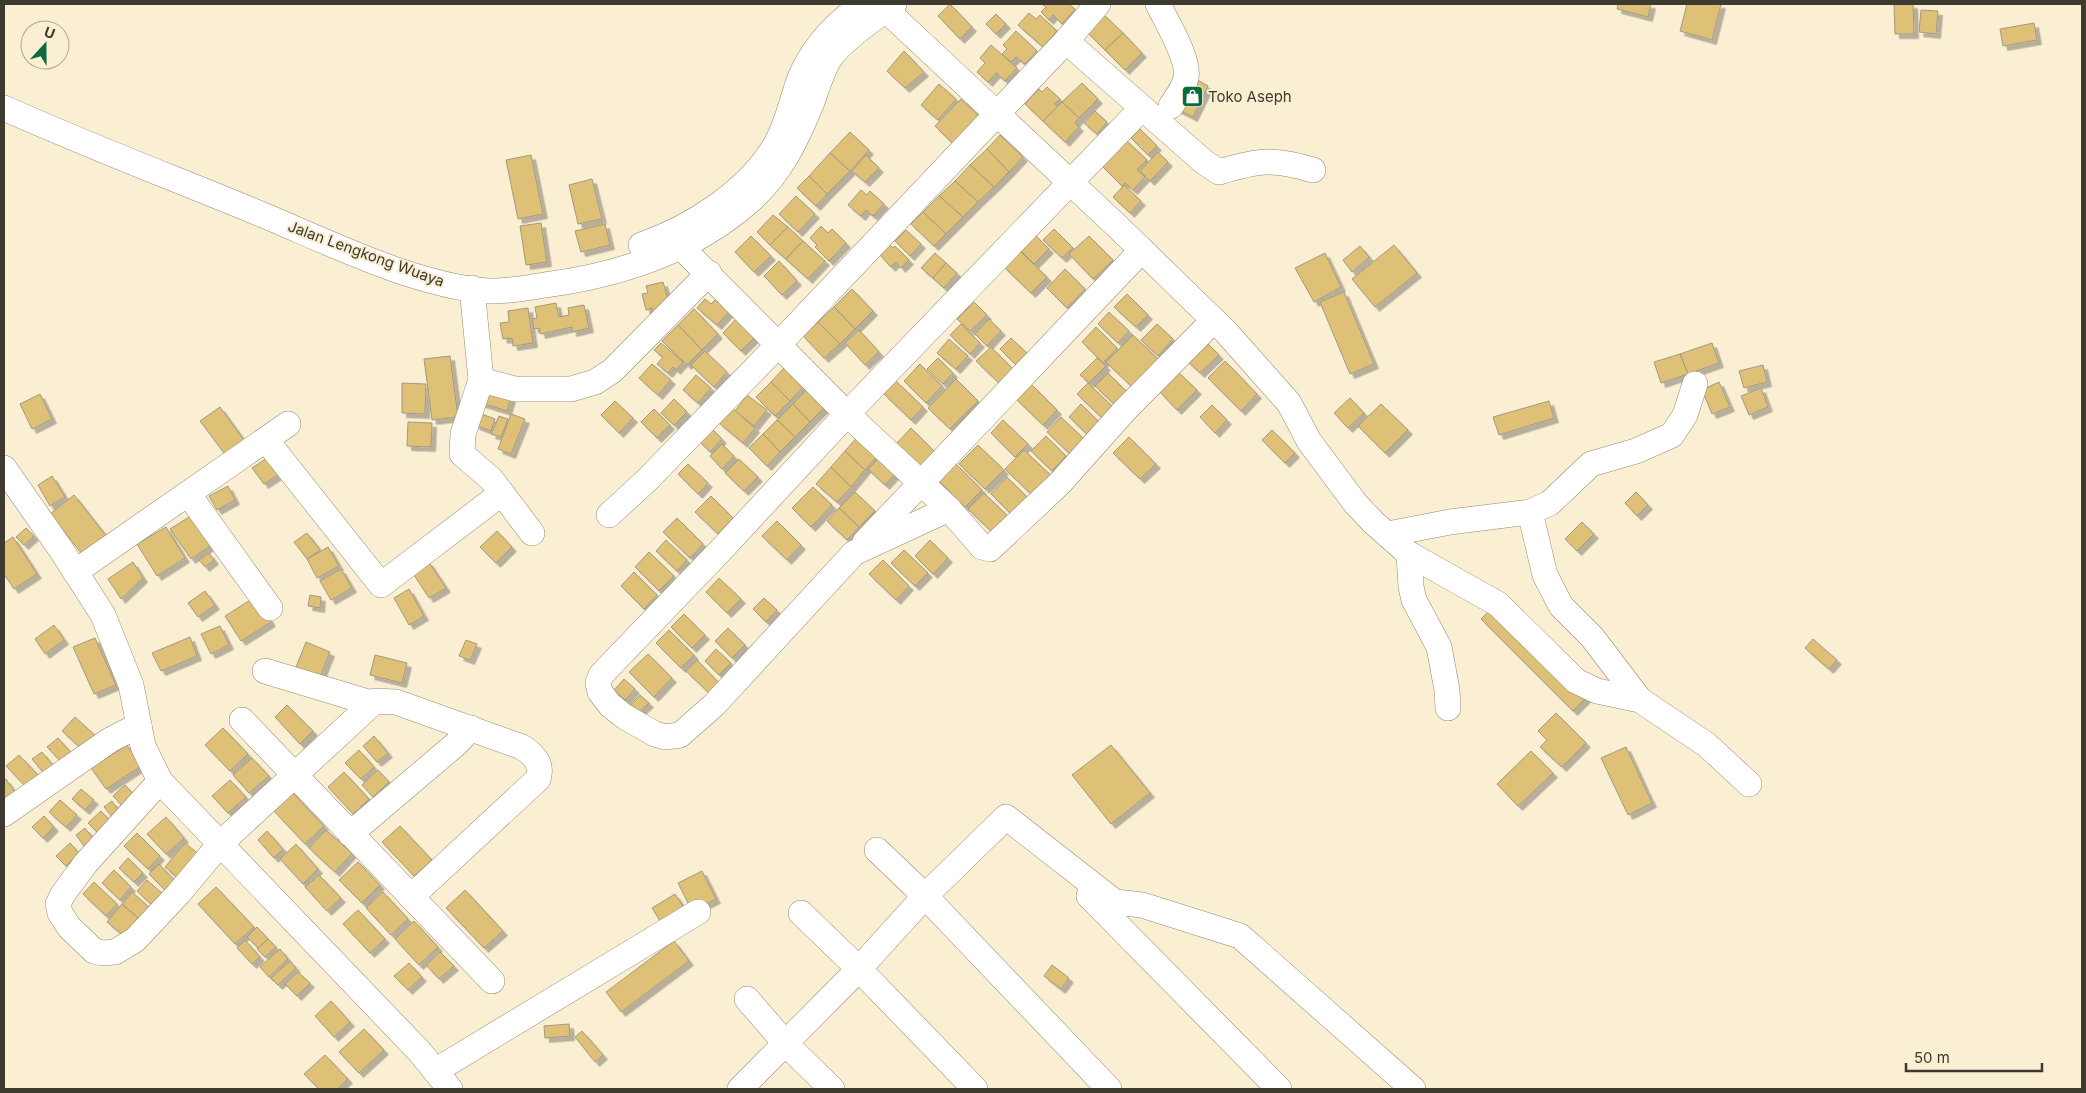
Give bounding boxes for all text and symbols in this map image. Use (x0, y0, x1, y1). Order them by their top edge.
north arrow (20, 20, 70, 70)
text: U (42, 23, 58, 42)
shop icon: Toko Aseph (1180, 85, 1204, 109)
place label: Toko Aseph (1208, 87, 1292, 106)
street label: Jalan Lengkong Wuaya (285, 216, 447, 291)
scale bar (1906, 1040, 2042, 1072)
text: 50 m (1914, 1048, 1950, 1067)

